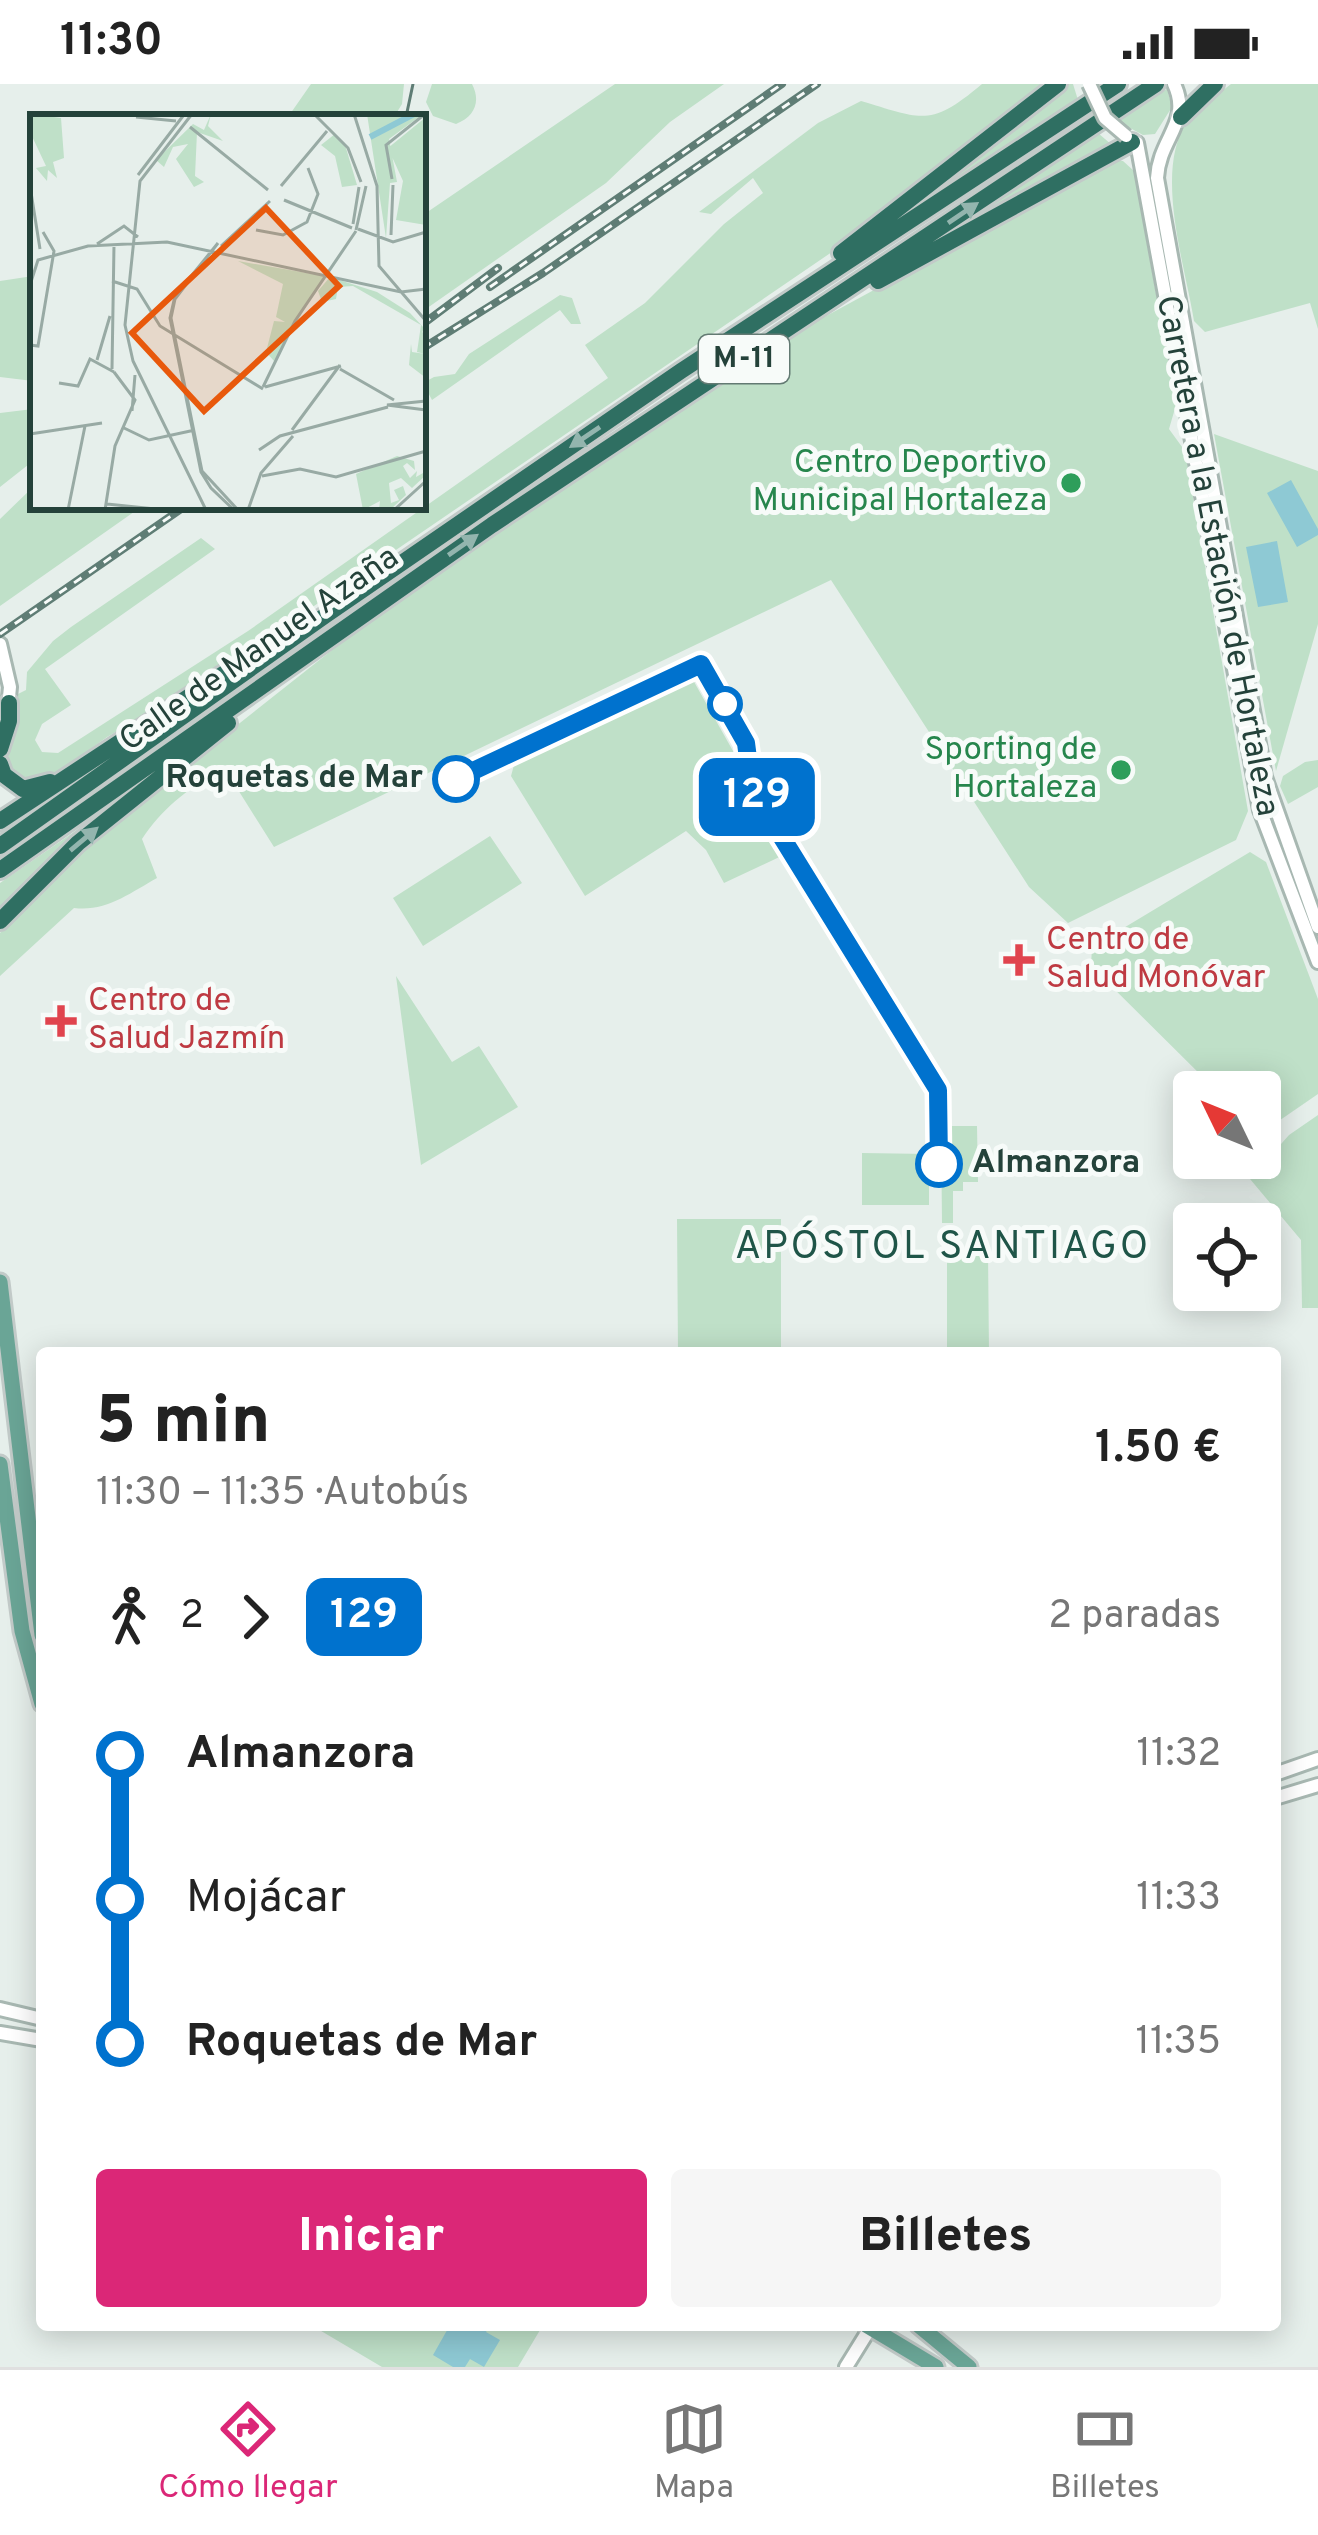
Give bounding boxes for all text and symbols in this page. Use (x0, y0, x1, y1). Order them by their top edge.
text: 11:30 (60, 14, 163, 71)
inset map (30, 114, 426, 510)
one-way arrow (946, 202, 979, 224)
street label: Carretera a la Estación de Hortaleza (1145, 292, 1287, 820)
road number: M-11 (699, 335, 789, 383)
one-way arrow (569, 425, 601, 448)
place label: Centro Deportivo Municipal Hortaleza (753, 443, 1047, 523)
marker: Centro Deportivo Municipal Hortaleza (1058, 470, 1084, 496)
one-way arrow (447, 534, 479, 557)
street label: Calle de Manuel Azaña (112, 538, 408, 762)
unlabelled marker (709, 688, 741, 720)
place label: Sporting de Hortaleza (925, 730, 1097, 810)
marker: Roquetas de Mar (434, 757, 478, 801)
marker: Sporting de Hortaleza (1108, 757, 1134, 783)
place label: Roquetas de Mar (165, 758, 423, 800)
line badge: 129 (688, 758, 826, 836)
text: 129 (723, 770, 791, 823)
one-way arrow (69, 826, 99, 853)
place label: Centro de Salud Monóvar (1046, 920, 1266, 1000)
marker: Centro de Salud Monóvar (1003, 944, 1035, 976)
place label: Centro de Salud Jazmín (88, 981, 285, 1061)
marker: Centro de Salud Jazmín (45, 1005, 77, 1037)
north arrow (1173, 1071, 1281, 1179)
map controls (1173, 1071, 1281, 1311)
marker: Almanzora (917, 1142, 961, 1186)
place label: Almanzora (972, 1143, 1140, 1185)
button: locate (1173, 1203, 1281, 1311)
district label: APÓSTOL SANTIAGO (735, 1220, 1151, 1273)
text: 5 min (96, 1383, 270, 1466)
text: 1.50 € (1095, 1421, 1221, 1478)
text: 11:30 – 11:35 · Autobús (96, 1470, 469, 1519)
icon: walk (96, 1584, 162, 1650)
icon: forward (222, 1584, 288, 1650)
text: 129 (330, 1590, 398, 1643)
text: 2 (180, 1593, 204, 1642)
text: 2 paradas (1048, 1593, 1221, 1642)
text: Almanzora (186, 1727, 415, 1784)
text: 11:32 (1137, 1731, 1221, 1780)
text: Mojácar (186, 1871, 346, 1928)
text: 11:33 (1136, 1875, 1221, 1924)
text: Roquetas de Mar (186, 2015, 537, 2072)
text: 11:35 (1135, 2019, 1221, 2068)
button: Iniciar (96, 2169, 647, 2307)
button: Billetes (671, 2169, 1221, 2307)
tab: Cómo llegar (158, 2396, 338, 2510)
tab: Mapa (654, 2396, 734, 2510)
tab: Billetes (1050, 2396, 1160, 2510)

